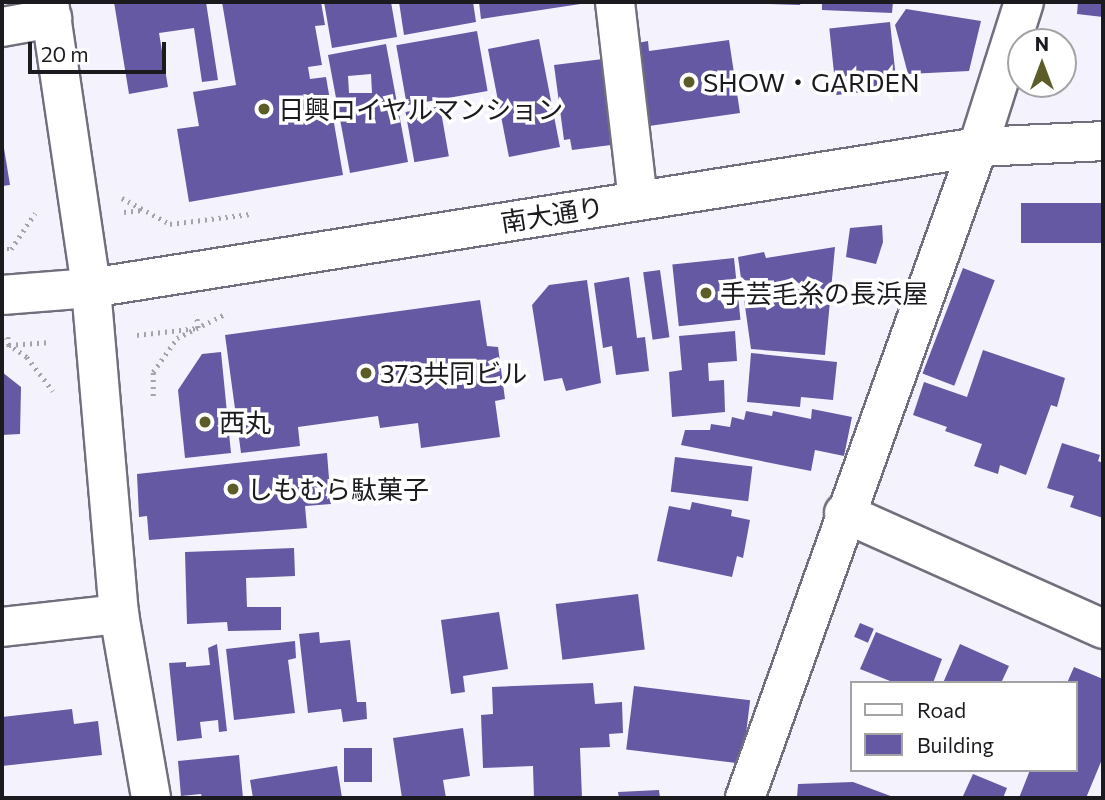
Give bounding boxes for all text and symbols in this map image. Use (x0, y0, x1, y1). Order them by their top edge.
scale bar (32, 28, 170, 72)
north arrow (1007, 28, 1077, 98)
text: N (1035, 32, 1049, 55)
text: 20 m (41, 41, 89, 66)
place label: SHOW・GARDEN (703, 66, 920, 98)
marker: SHOW・GARDEN (681, 74, 697, 90)
place label: 日興ロイヤルマンション (278, 93, 564, 125)
marker: 日興ロイヤルマンション (256, 101, 272, 117)
street label: 南大通り (498, 190, 606, 238)
place label: 手芸毛糸の長浜屋 (720, 277, 928, 309)
marker: 手芸毛糸の長浜屋 (698, 285, 714, 301)
place label: 373共同ビル (380, 357, 527, 389)
marker: 373共同ビル (358, 365, 374, 381)
place label: 西丸 (219, 406, 271, 438)
marker: 西丸 (197, 414, 213, 430)
place label: しもむら駄菓子 (247, 473, 429, 505)
marker: しもむら駄菓子 (225, 481, 241, 497)
legend (850, 681, 1077, 772)
text: Road (917, 697, 966, 722)
text: Building (917, 732, 994, 757)

